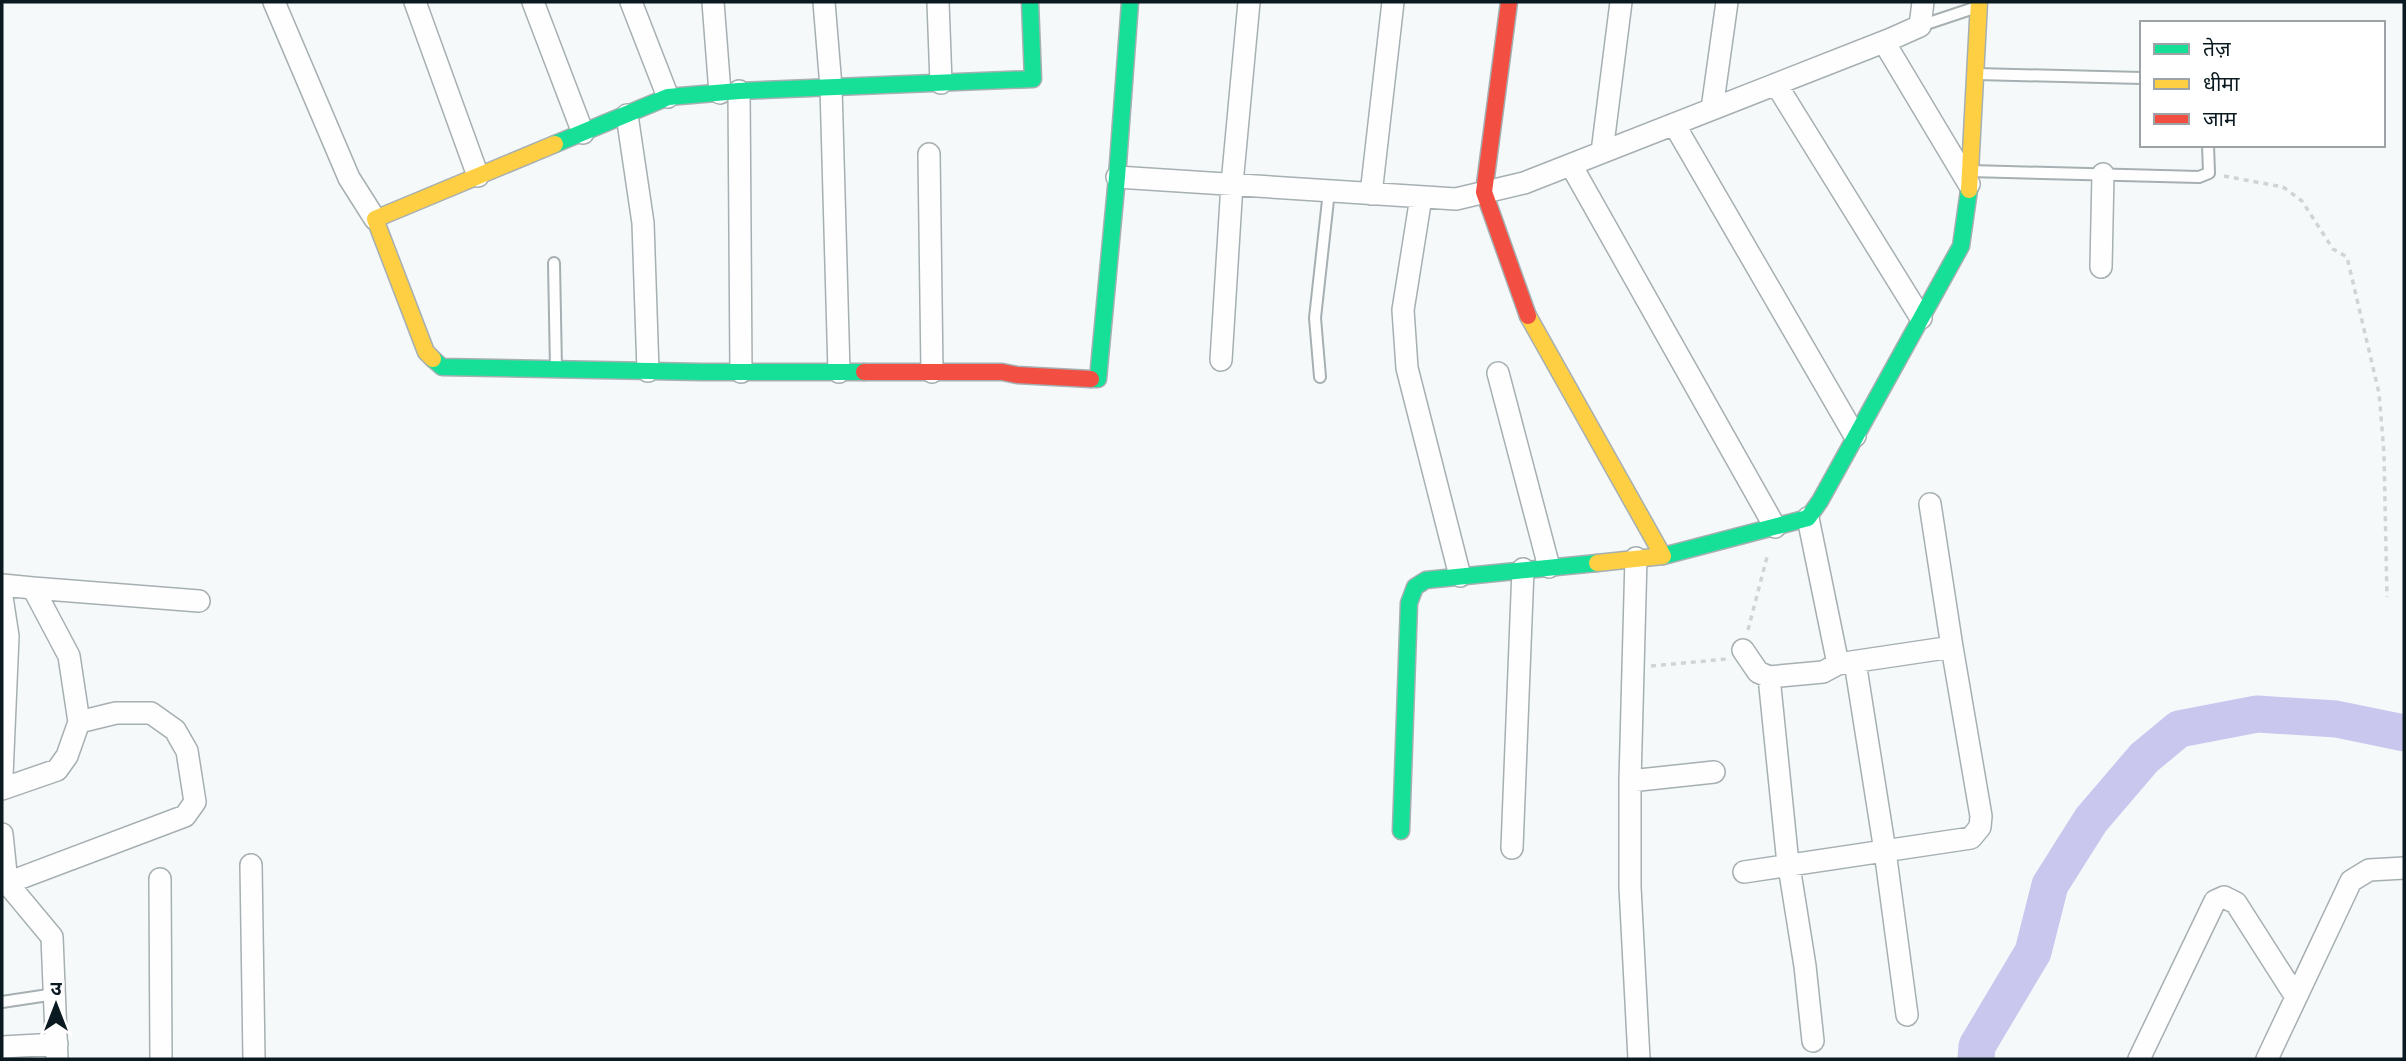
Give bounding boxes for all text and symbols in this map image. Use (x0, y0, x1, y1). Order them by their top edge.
legend (2140, 21, 2385, 147)
text: तेज़ (2203, 34, 2231, 62)
text: धीमा (2203, 69, 2240, 97)
text: जाम (2203, 104, 2237, 132)
north arrow (21, 970, 91, 1040)
text: उ (50, 975, 62, 1001)

